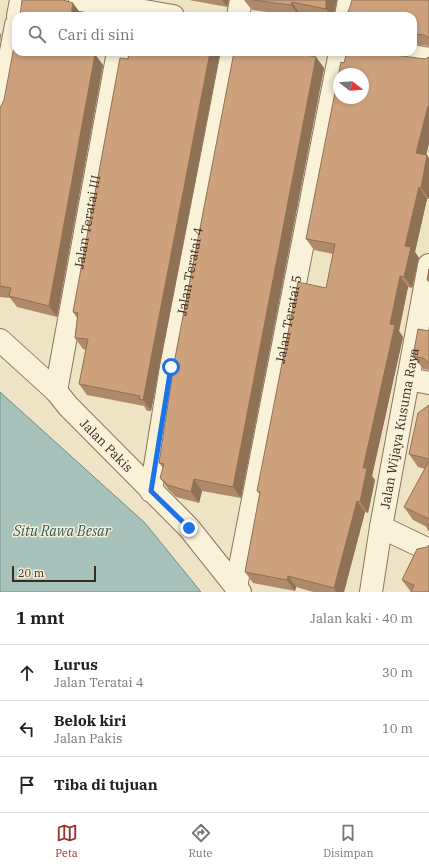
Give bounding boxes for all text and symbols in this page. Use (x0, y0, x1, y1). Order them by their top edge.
search box (12, 12, 417, 56)
icon: search (26, 23, 48, 45)
text: Cari di sini (58, 25, 134, 44)
north arrow (333, 68, 369, 104)
street label: Jalan Teratai III (70, 173, 104, 270)
street label: Jalan Teratai 4 (173, 226, 206, 317)
street label: Jalan Teratai 5 (271, 273, 305, 365)
street label: Jalan Wijaya Kusuma Raya (376, 347, 422, 510)
route start (162, 358, 180, 376)
street label: Jalan Pakis (77, 415, 137, 475)
route end (180, 519, 198, 537)
water label: Situ Rawa Besar (12, 522, 112, 540)
scale bar (12, 564, 96, 583)
text: 20 m (18, 566, 44, 580)
text: 1 mnt (16, 607, 64, 629)
text: Jalan kaki · 40 m (310, 610, 413, 627)
text: Lurus (54, 655, 98, 674)
icon: ahead (16, 662, 38, 684)
text: 30 m (382, 664, 413, 681)
text: Jalan Teratai 4 (54, 674, 143, 691)
text: Belok kiri (54, 711, 126, 730)
icon: left (16, 718, 38, 740)
text: 10 m (382, 720, 413, 737)
text: Jalan Pakis (54, 730, 122, 747)
icon: arrive (16, 774, 38, 796)
text: Tiba di tujuan (54, 775, 158, 794)
tab: Peta (55, 822, 78, 860)
tab: Rute (189, 822, 212, 860)
tab: Disimpan (323, 822, 374, 860)

